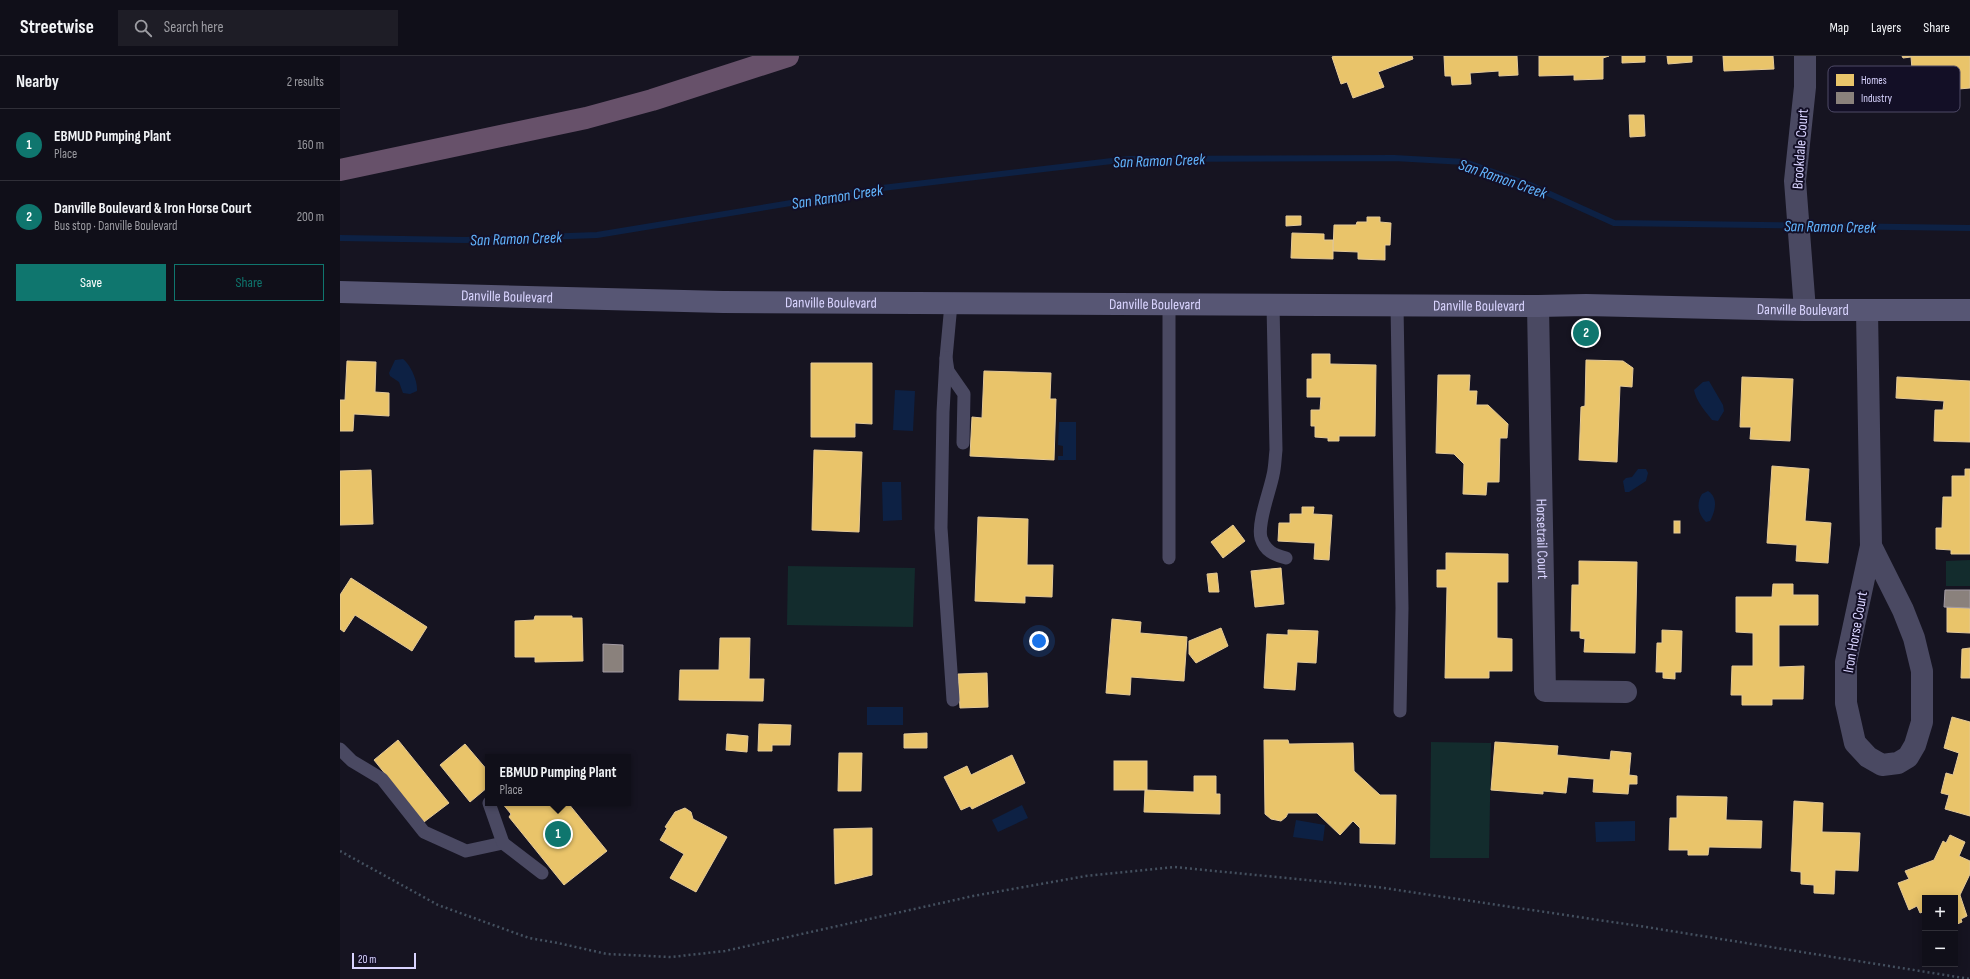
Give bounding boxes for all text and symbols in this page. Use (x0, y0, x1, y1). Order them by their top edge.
search box (118, 10, 398, 46)
text: Streetwise (20, 16, 94, 39)
icon: search (132, 17, 154, 39)
text: Search here (164, 18, 223, 37)
text: Map (1829, 19, 1849, 36)
text: Layers (1871, 19, 1901, 36)
text: Share (1923, 19, 1950, 36)
legend (1828, 66, 1960, 112)
text: Nearby (16, 72, 59, 92)
text: 2 results (287, 74, 324, 90)
text: Homes (1861, 74, 1887, 87)
text: Industry (1861, 92, 1893, 105)
street label: Brookdale Court (1788, 108, 1813, 190)
text: EBMUD Pumping Plant (54, 127, 171, 146)
text: 1 (26, 137, 32, 153)
text: 160 m (298, 137, 324, 153)
text: Place (54, 146, 77, 162)
water label: San Ramon Creek (1113, 150, 1206, 173)
water label: San Ramon Creek (1456, 155, 1550, 204)
water label: San Ramon Creek (790, 181, 885, 214)
text: Danville Boulevard & Iron Horse Court (54, 199, 251, 218)
text: 2 (26, 209, 32, 225)
text: 200 m (297, 209, 324, 225)
water label: San Ramon Creek (1784, 217, 1877, 238)
text: Bus stop · Danville Boulevard (54, 218, 177, 234)
water label: San Ramon Creek (470, 228, 563, 251)
button: Save (16, 264, 166, 301)
button: Share (174, 264, 324, 301)
street label: Danville Boulevard (461, 286, 553, 308)
street label: Danville Boulevard (785, 293, 877, 313)
street label: Danville Boulevard (1109, 295, 1201, 314)
street label: Danville Boulevard (1433, 296, 1525, 316)
street label: Danville Boulevard (1757, 300, 1849, 320)
pin: 2 (1573, 318, 1599, 348)
street label: Horsetrail Court (1532, 499, 1552, 580)
street label: Iron Horse Court (1839, 589, 1872, 674)
your location (1029, 631, 1049, 651)
popup (485, 754, 631, 806)
text: EBMUD Pumping Plant (500, 763, 616, 782)
text: Place (500, 782, 523, 798)
pin: 1 (545, 819, 571, 849)
map controls (1922, 895, 1958, 967)
button: + (1922, 895, 1958, 931)
button: − (1922, 931, 1958, 967)
scale bar (352, 951, 416, 970)
text: 20 m (358, 953, 376, 966)

